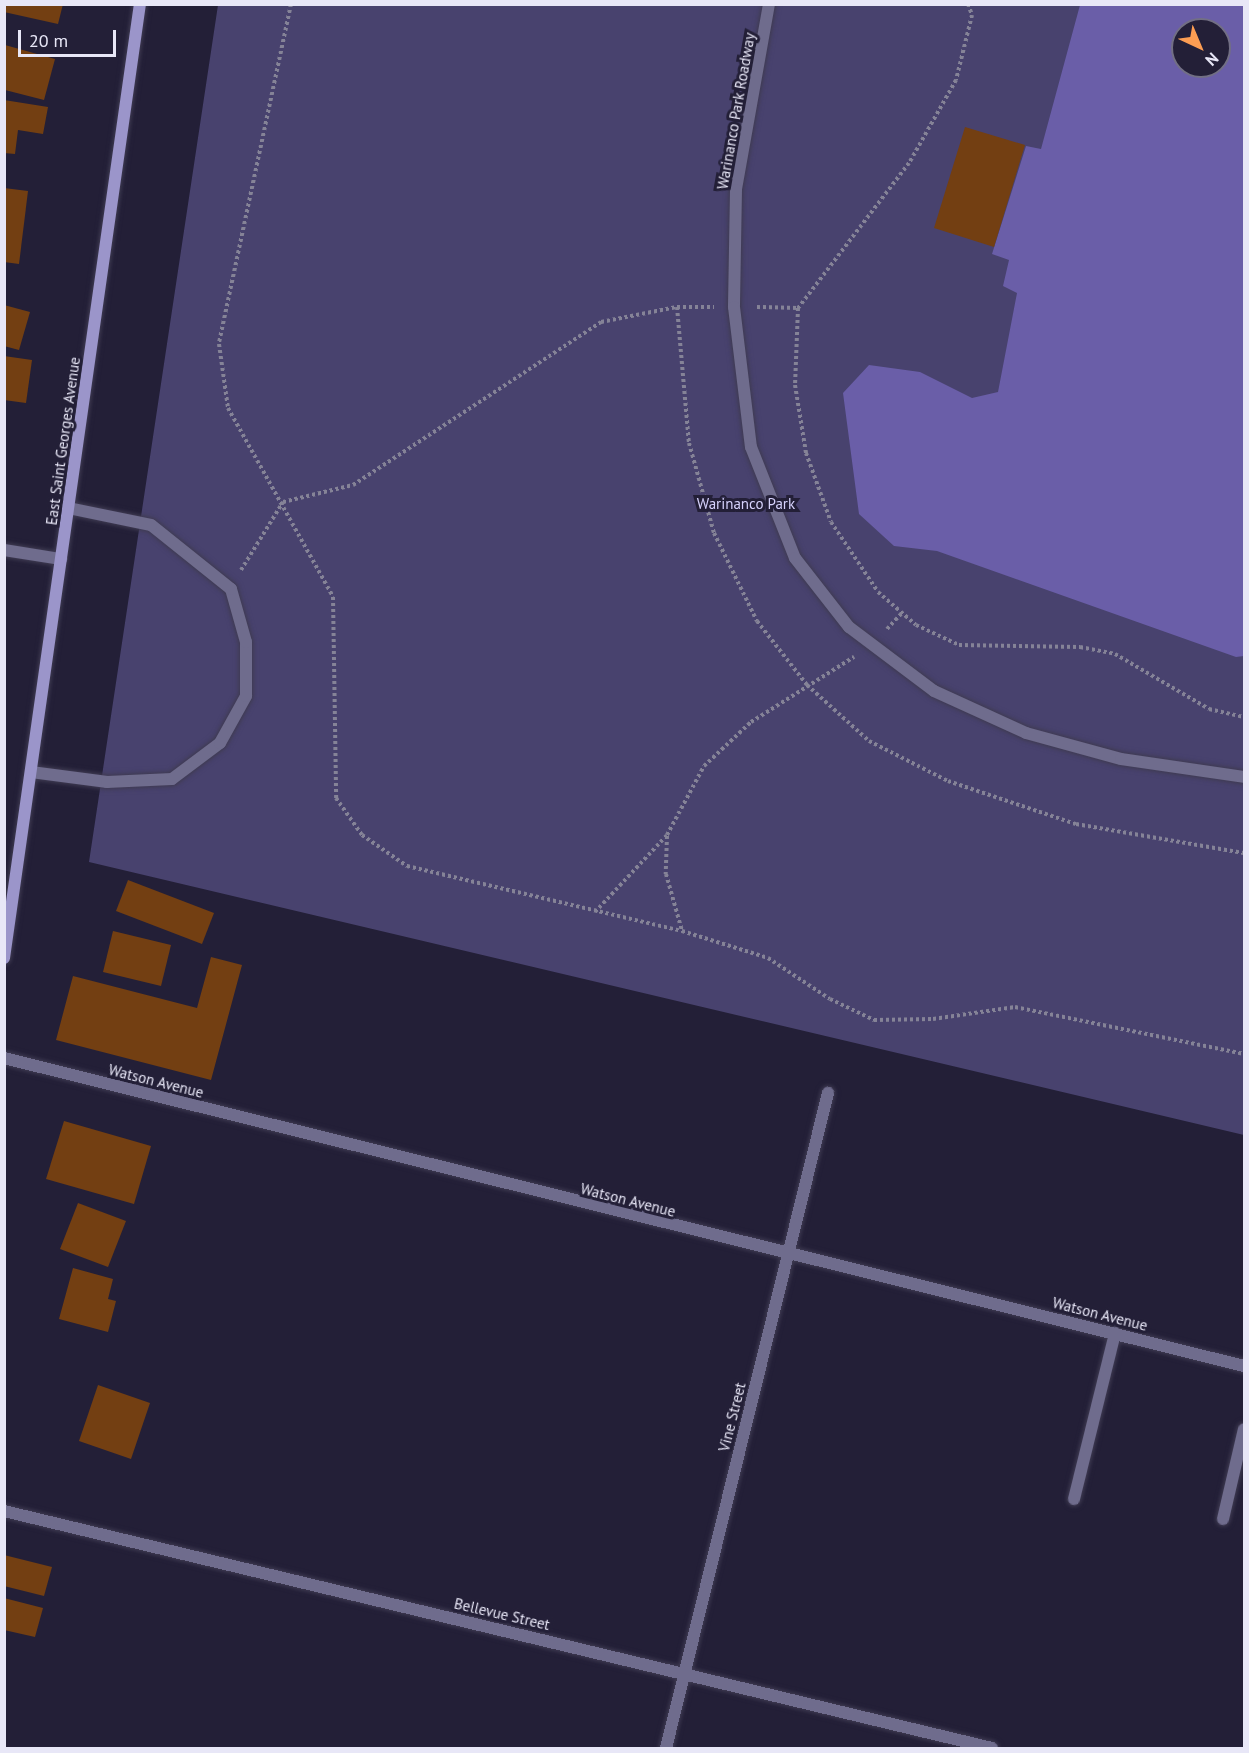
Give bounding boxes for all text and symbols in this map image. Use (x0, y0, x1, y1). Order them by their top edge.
scale bar (21, 18, 118, 56)
north arrow (1171, 18, 1231, 78)
text: 20 m (29, 29, 68, 52)
street label: Warinanco Park Roadway (713, 31, 759, 191)
text: N (1201, 49, 1223, 70)
street label: East Saint Georges Avenue (42, 355, 84, 527)
park label: Warinanco Park (697, 495, 795, 513)
street label: Watson Avenue (106, 1060, 206, 1102)
street label: Watson Avenue (578, 1179, 678, 1221)
street label: Watson Avenue (1050, 1293, 1150, 1335)
street label: Vine Street (715, 1381, 749, 1453)
street label: Bellevue Street (452, 1594, 552, 1634)

